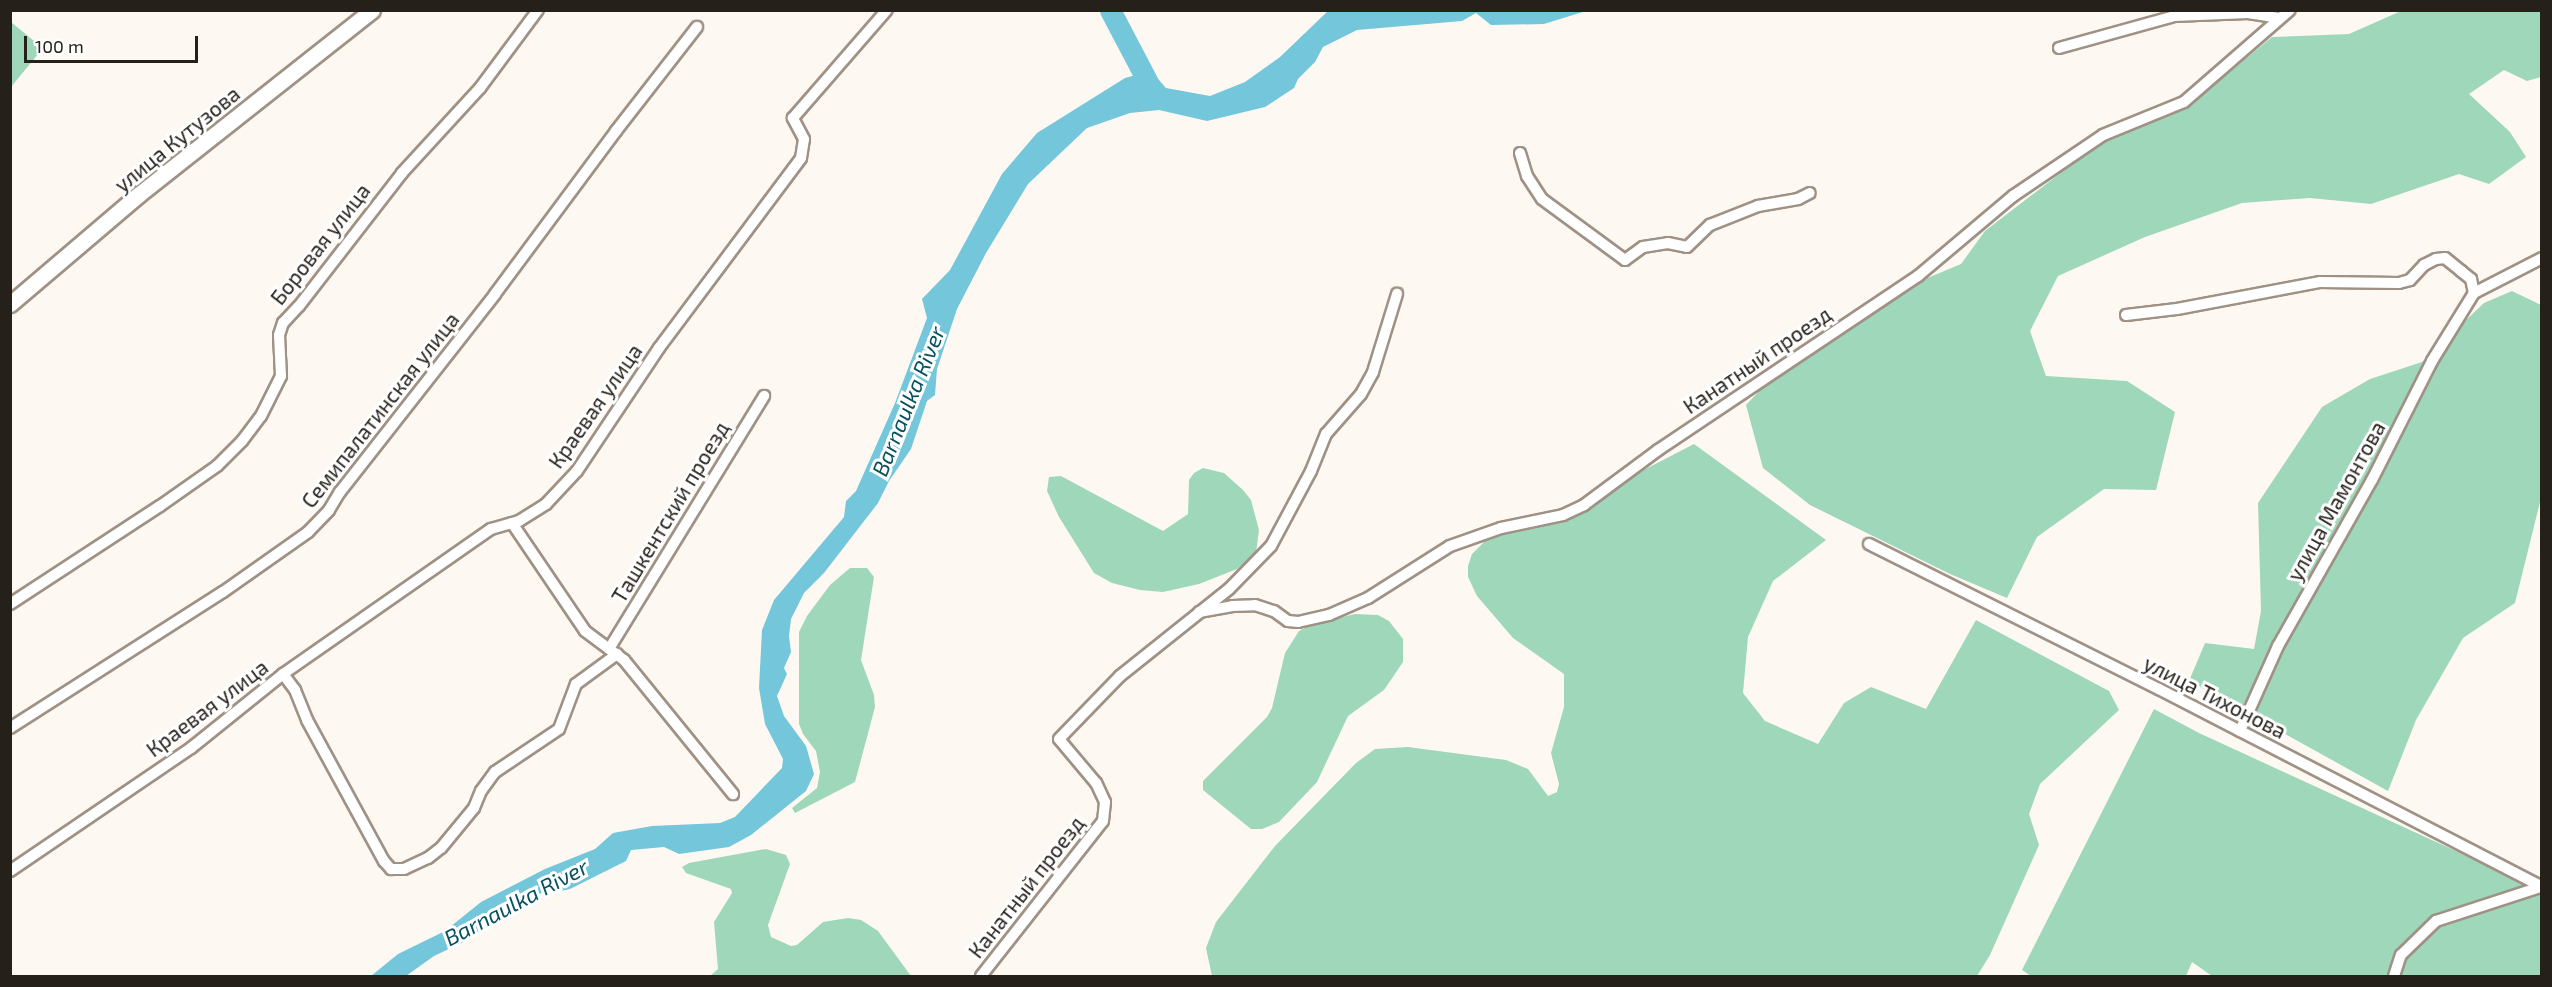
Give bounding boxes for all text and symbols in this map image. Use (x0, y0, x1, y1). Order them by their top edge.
scale bar (27, 24, 201, 62)
text: 100 m (35, 35, 84, 57)
street label: улица Кутузова (109, 81, 245, 197)
street label: Боровая улица (265, 178, 375, 310)
street label: Канатный проезд (1678, 301, 1836, 419)
street label: Семипалатинская улица (296, 307, 464, 513)
water label: Barnaulka River (866, 322, 950, 480)
street label: Краевая улица (543, 339, 647, 473)
street label: Ташкентский проезд (606, 417, 734, 607)
street label: улица Мамонтова (2282, 417, 2390, 585)
street label: улица Тихонова (2140, 650, 2290, 744)
street label: Краевая улица (141, 654, 273, 762)
street label: Канатный проезд (963, 811, 1089, 963)
water label: Barnaulka River (439, 853, 593, 951)

